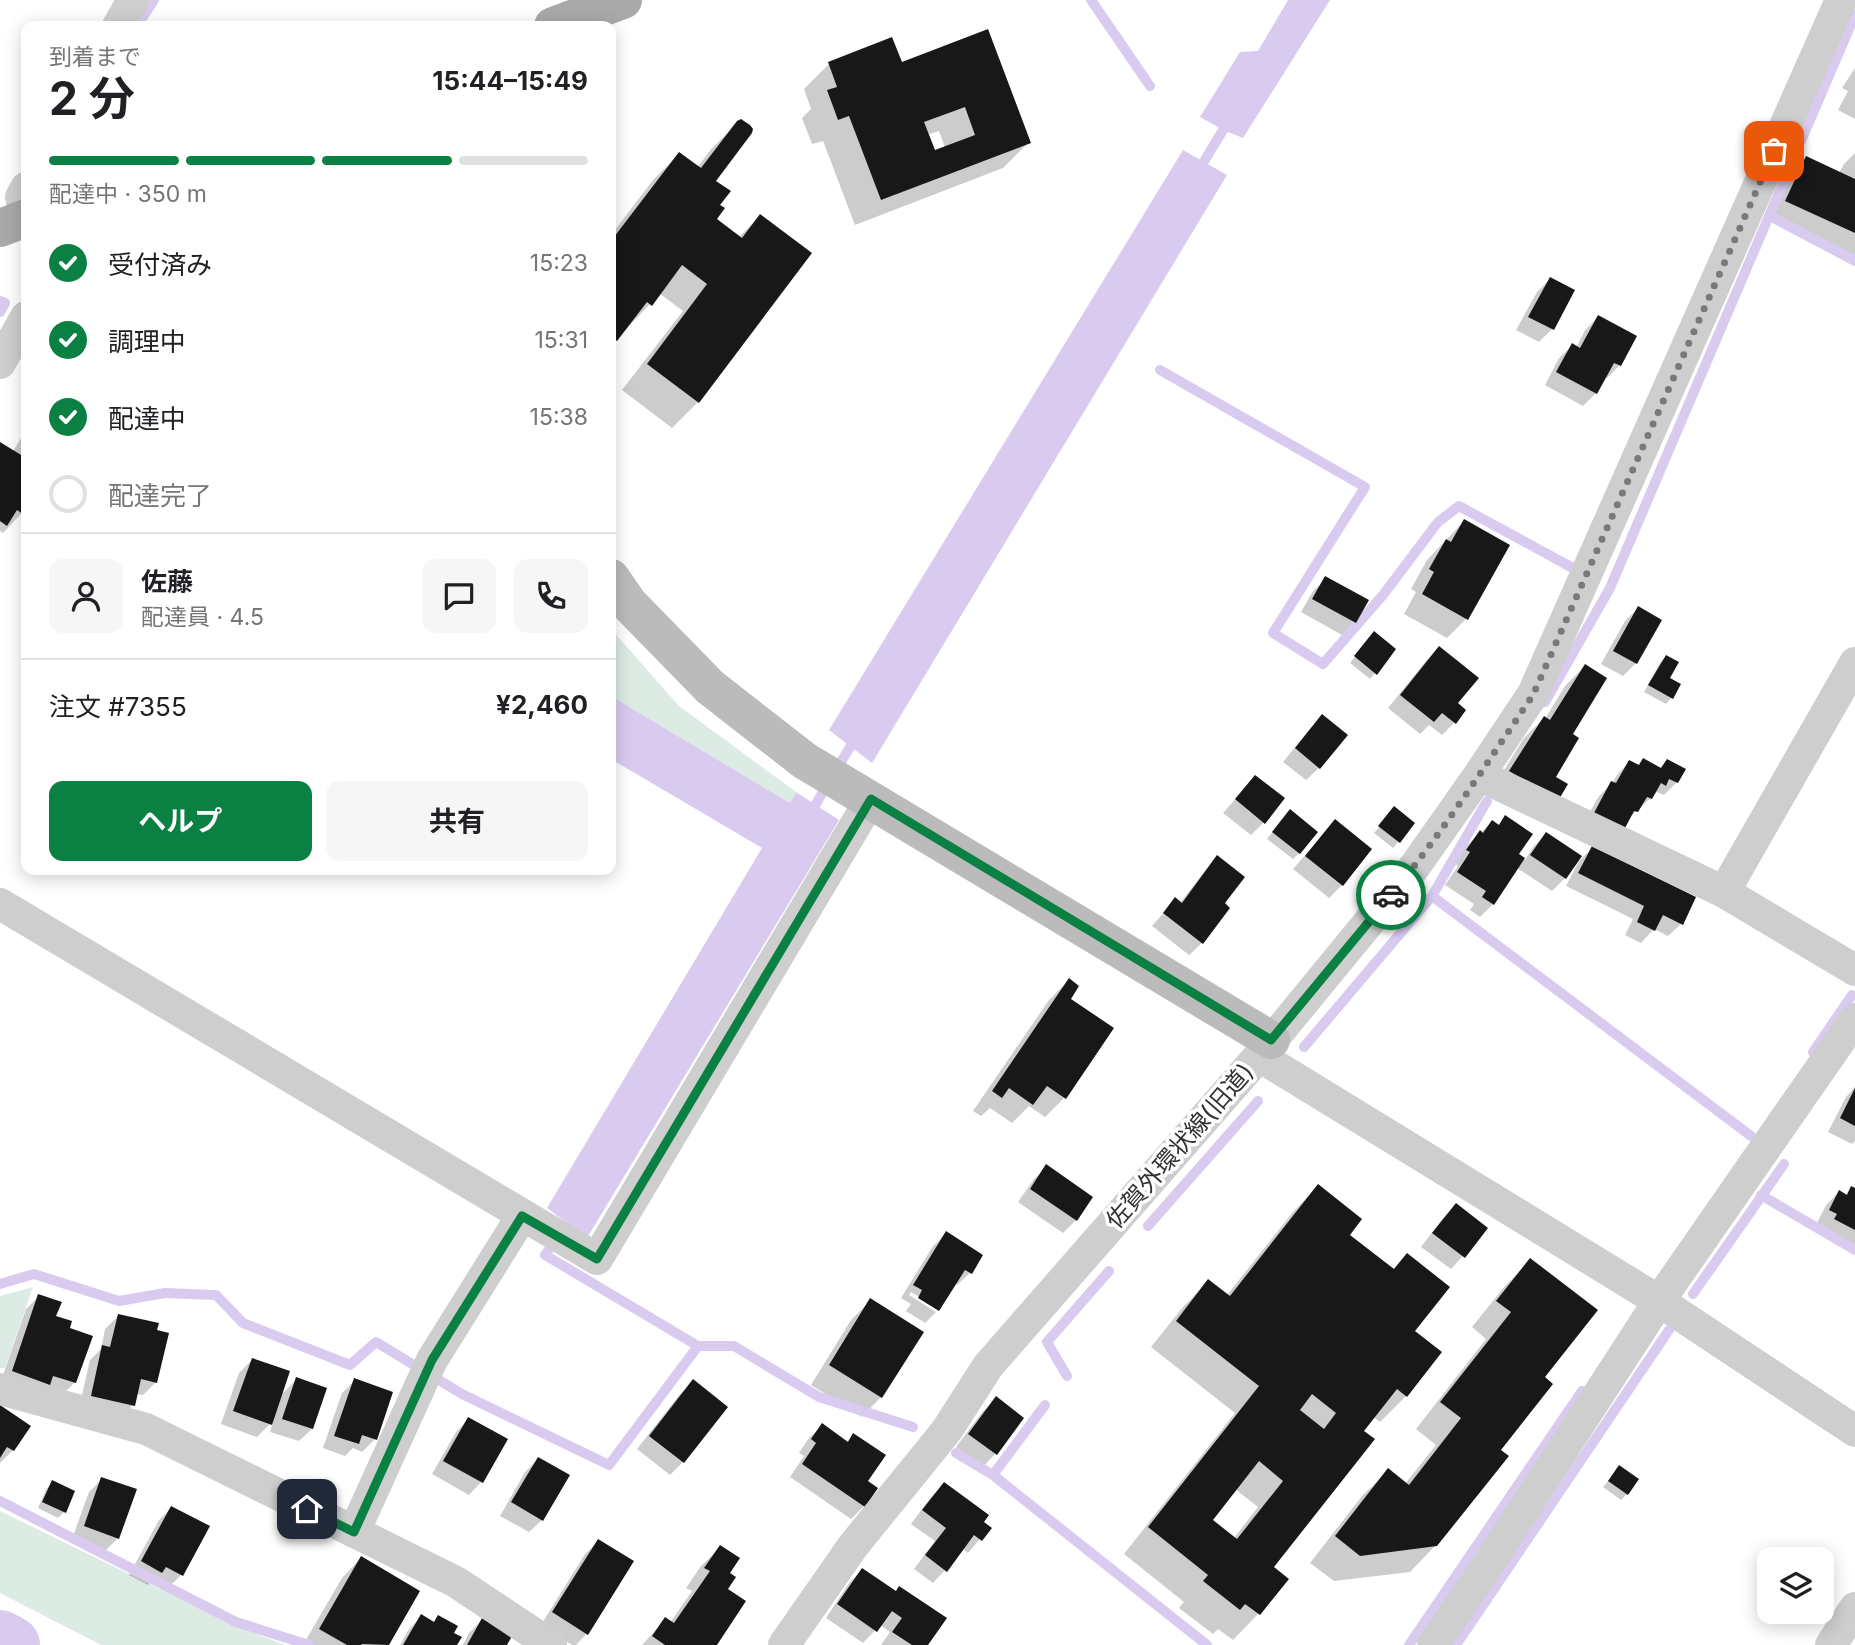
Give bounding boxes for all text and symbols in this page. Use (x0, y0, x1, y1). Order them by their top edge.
text: 到着まで (49, 43, 141, 71)
text: 15:44–15:49 (432, 65, 588, 96)
text: 2 分 (49, 70, 135, 126)
pin (1744, 121, 1804, 181)
icon: bag (1755, 132, 1793, 170)
text: 配達中 · 350 m (49, 180, 207, 208)
icon: check (49, 244, 87, 282)
text: 受付済み (108, 249, 212, 280)
text: 15:23 (530, 249, 588, 277)
icon: check (49, 321, 87, 359)
text: 調理中 (108, 326, 186, 357)
text: 15:31 (534, 326, 588, 354)
icon: check (49, 398, 87, 436)
text: 配達中 (108, 403, 186, 434)
text: 15:38 (530, 403, 588, 431)
text: 配達完了 (108, 480, 212, 511)
button: person (49, 559, 123, 633)
button: chat (422, 559, 496, 633)
button: phone (514, 559, 588, 633)
text: 佐藤 (141, 566, 193, 597)
text: 配達員 · 4.5 (141, 603, 264, 631)
text: ¥2,460 (496, 689, 588, 720)
text: 注文 #7355 (49, 691, 187, 722)
button: ヘルプ (49, 781, 312, 861)
button: 共有 (326, 781, 588, 861)
courier (1356, 860, 1426, 930)
icon: car (1372, 876, 1410, 914)
street label: 佐賀外環状線(旧道) (1100, 1057, 1259, 1234)
pin (277, 1479, 337, 1539)
icon: home (288, 1490, 326, 1528)
map controls (1757, 1547, 1834, 1624)
button: layers (1757, 1547, 1834, 1624)

